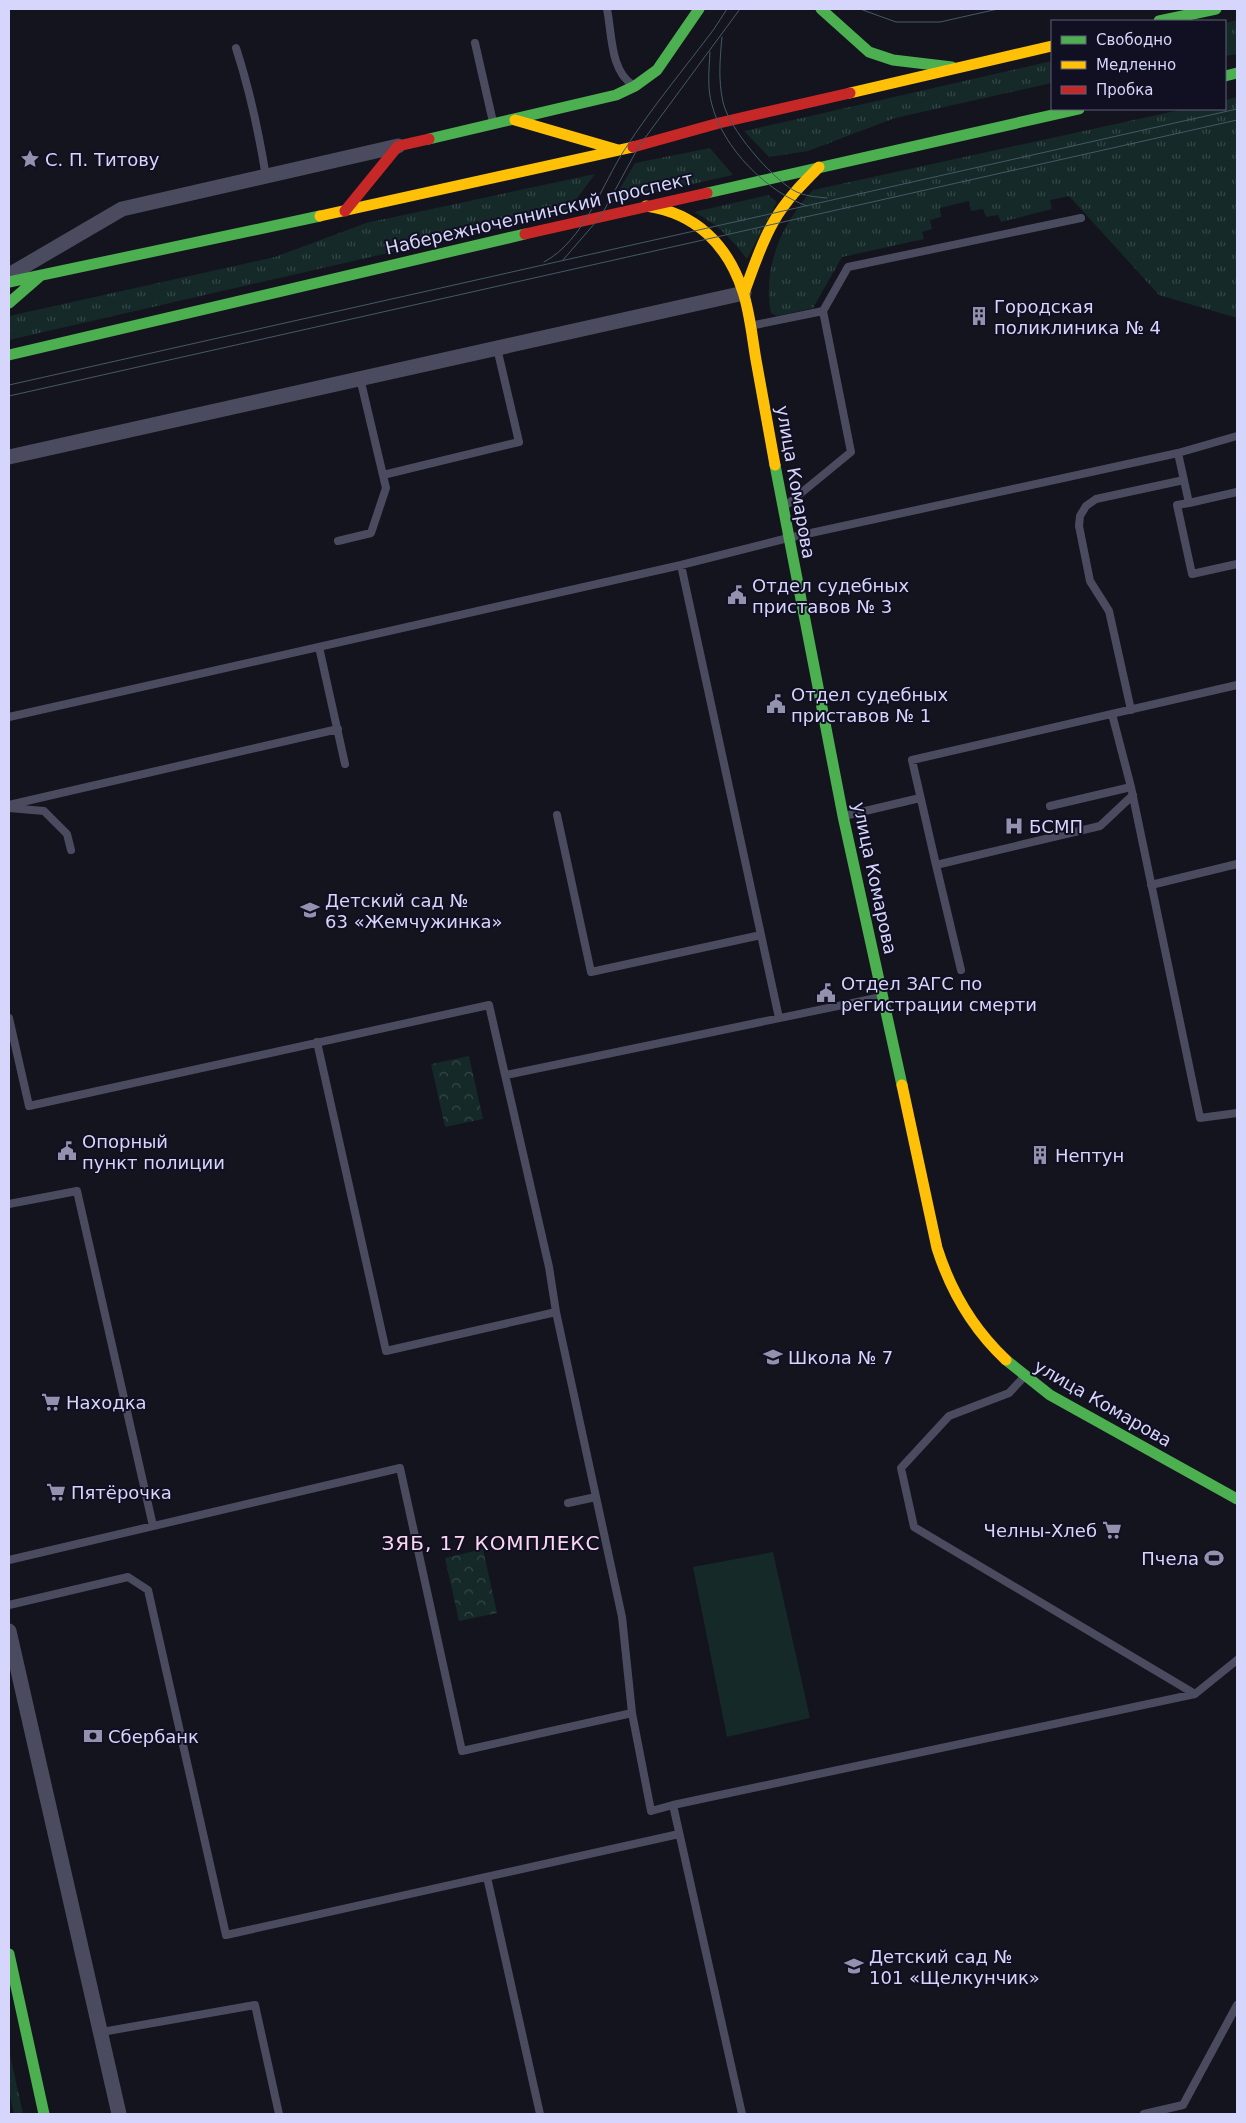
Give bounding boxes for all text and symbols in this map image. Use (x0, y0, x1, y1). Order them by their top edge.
legend (1051, 20, 1226, 110)
text: Свободно (1096, 31, 1172, 49)
text: Медленно (1096, 56, 1176, 74)
text: Пробка (1096, 81, 1153, 99)
place icon: С. П. Титову (19, 148, 41, 170)
place label: С. П. Титову (45, 149, 160, 170)
street label: Набережночелнинский проспект (383, 167, 695, 259)
place label: Городская поликлиника № 4 (994, 296, 1161, 338)
building icon: Городская поликлиника № 4 (968, 305, 990, 327)
street label: улица Комарова (772, 404, 820, 560)
place label: Отдел судебных приставов № 3 (752, 575, 910, 617)
public building icon: Отдел судебных приставов № 3 (726, 584, 748, 606)
place label: Отдел судебных приставов № 1 (791, 684, 949, 726)
public building icon: Отдел судебных приставов № 1 (765, 693, 787, 715)
street label: улица Комарова (849, 800, 901, 956)
hospital icon: БСМП (1003, 815, 1025, 837)
place label: БСМП (1029, 816, 1083, 837)
place label: Детский сад № 63 «Жемчужинка» (325, 890, 503, 932)
school or university icon: Детский сад № 63 «Жемчужинка» (299, 899, 321, 921)
place label: Отдел ЗАГС по регистрации смерти (841, 973, 1037, 1015)
public building icon: Отдел ЗАГС по регистрации смерти (815, 982, 837, 1004)
place label: Опорный пункт полиции (82, 1131, 225, 1173)
public building icon: Опорный пункт полиции (56, 1140, 78, 1162)
building icon: Нептун (1029, 1144, 1051, 1166)
place label: Нептун (1055, 1145, 1124, 1166)
school or university icon: Школа № 7 (762, 1346, 784, 1368)
place label: Школа № 7 (788, 1347, 893, 1368)
street label: улица Комарова (1030, 1355, 1176, 1451)
supermarket icon: Находка (40, 1391, 62, 1413)
place label: Находка (66, 1392, 147, 1413)
supermarket icon: Пятёрочка (45, 1481, 67, 1503)
place label: Пятёрочка (71, 1482, 172, 1503)
supermarket icon: Челны-Хлеб (1101, 1519, 1123, 1541)
place label: Челны-Хлеб (984, 1520, 1097, 1541)
district label: ЗЯБ, 17 КОМПЛЕКС (381, 1531, 601, 1555)
sports icon: Пчела (1203, 1547, 1225, 1569)
place label: Пчела (1141, 1548, 1199, 1569)
bank icon: Сбербанк (82, 1725, 104, 1747)
place label: Сбербанк (108, 1726, 199, 1747)
place label: Детский сад № 101 «Щелкунчик» (869, 1946, 1040, 1988)
school or university icon: Детский сад № 101 «Щелкунчик» (843, 1955, 865, 1977)

